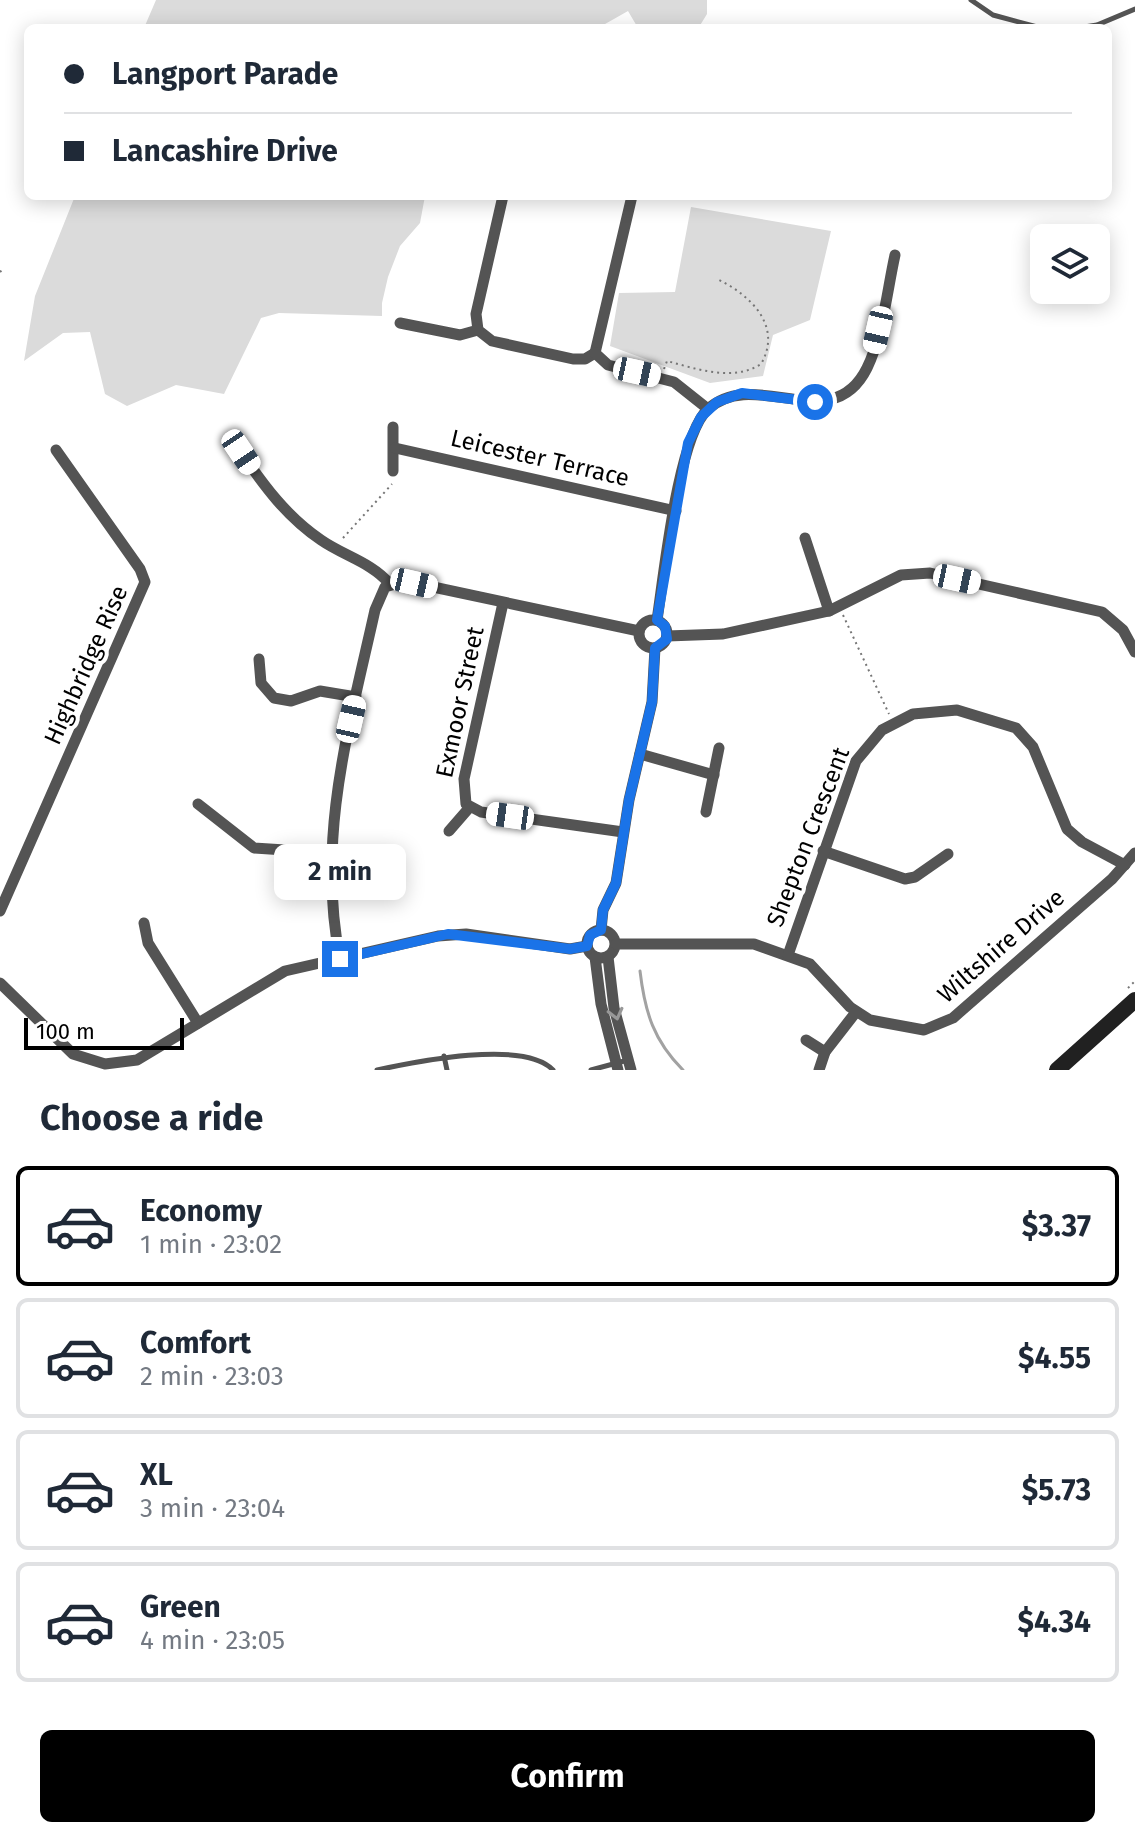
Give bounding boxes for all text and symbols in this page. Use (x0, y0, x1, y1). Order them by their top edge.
text: Langport Parade (112, 56, 338, 92)
text: Lancashire Drive (112, 133, 338, 169)
map controls (1030, 224, 1110, 304)
button: layers (1030, 224, 1110, 304)
car (861, 304, 895, 356)
car (611, 355, 663, 389)
route start (797, 384, 833, 420)
street label: Leicester Terrace (448, 424, 632, 492)
car (218, 425, 264, 479)
car (931, 562, 983, 596)
car (388, 566, 440, 600)
street label: Highbridge Rise (38, 581, 134, 749)
street label: Exmoor Street (430, 624, 490, 780)
car (334, 693, 368, 745)
street label: Shepton Crescent (761, 743, 855, 931)
car (485, 801, 535, 831)
callout: 2 min (274, 843, 406, 899)
text: 2 min (308, 856, 372, 887)
street label: Wiltshire Drive (932, 883, 1070, 1009)
route end (322, 941, 358, 977)
one-way arrow (606, 1007, 623, 1020)
scale bar (24, 1014, 184, 1050)
text: 100 m (36, 1018, 95, 1045)
text: Choose a ride (40, 1096, 263, 1140)
icon: car (44, 1190, 116, 1262)
text: Economy (140, 1193, 262, 1229)
text: $3.37 (1022, 1208, 1091, 1244)
text: 1 min · 23:02 (140, 1229, 282, 1260)
icon: car (44, 1322, 116, 1394)
text: Comfort (140, 1325, 251, 1361)
text: $4.55 (1018, 1340, 1091, 1376)
text: 2 min · 23:03 (140, 1361, 284, 1392)
icon: car (44, 1454, 116, 1526)
text: XL (140, 1457, 173, 1493)
text: $5.73 (1022, 1472, 1091, 1508)
text: 3 min · 23:04 (140, 1493, 285, 1524)
icon: car (44, 1586, 116, 1658)
text: Green (140, 1589, 221, 1625)
text: $4.34 (1017, 1604, 1091, 1640)
text: 4 min · 23:05 (140, 1625, 285, 1656)
button: Confirm (40, 1730, 1095, 1822)

